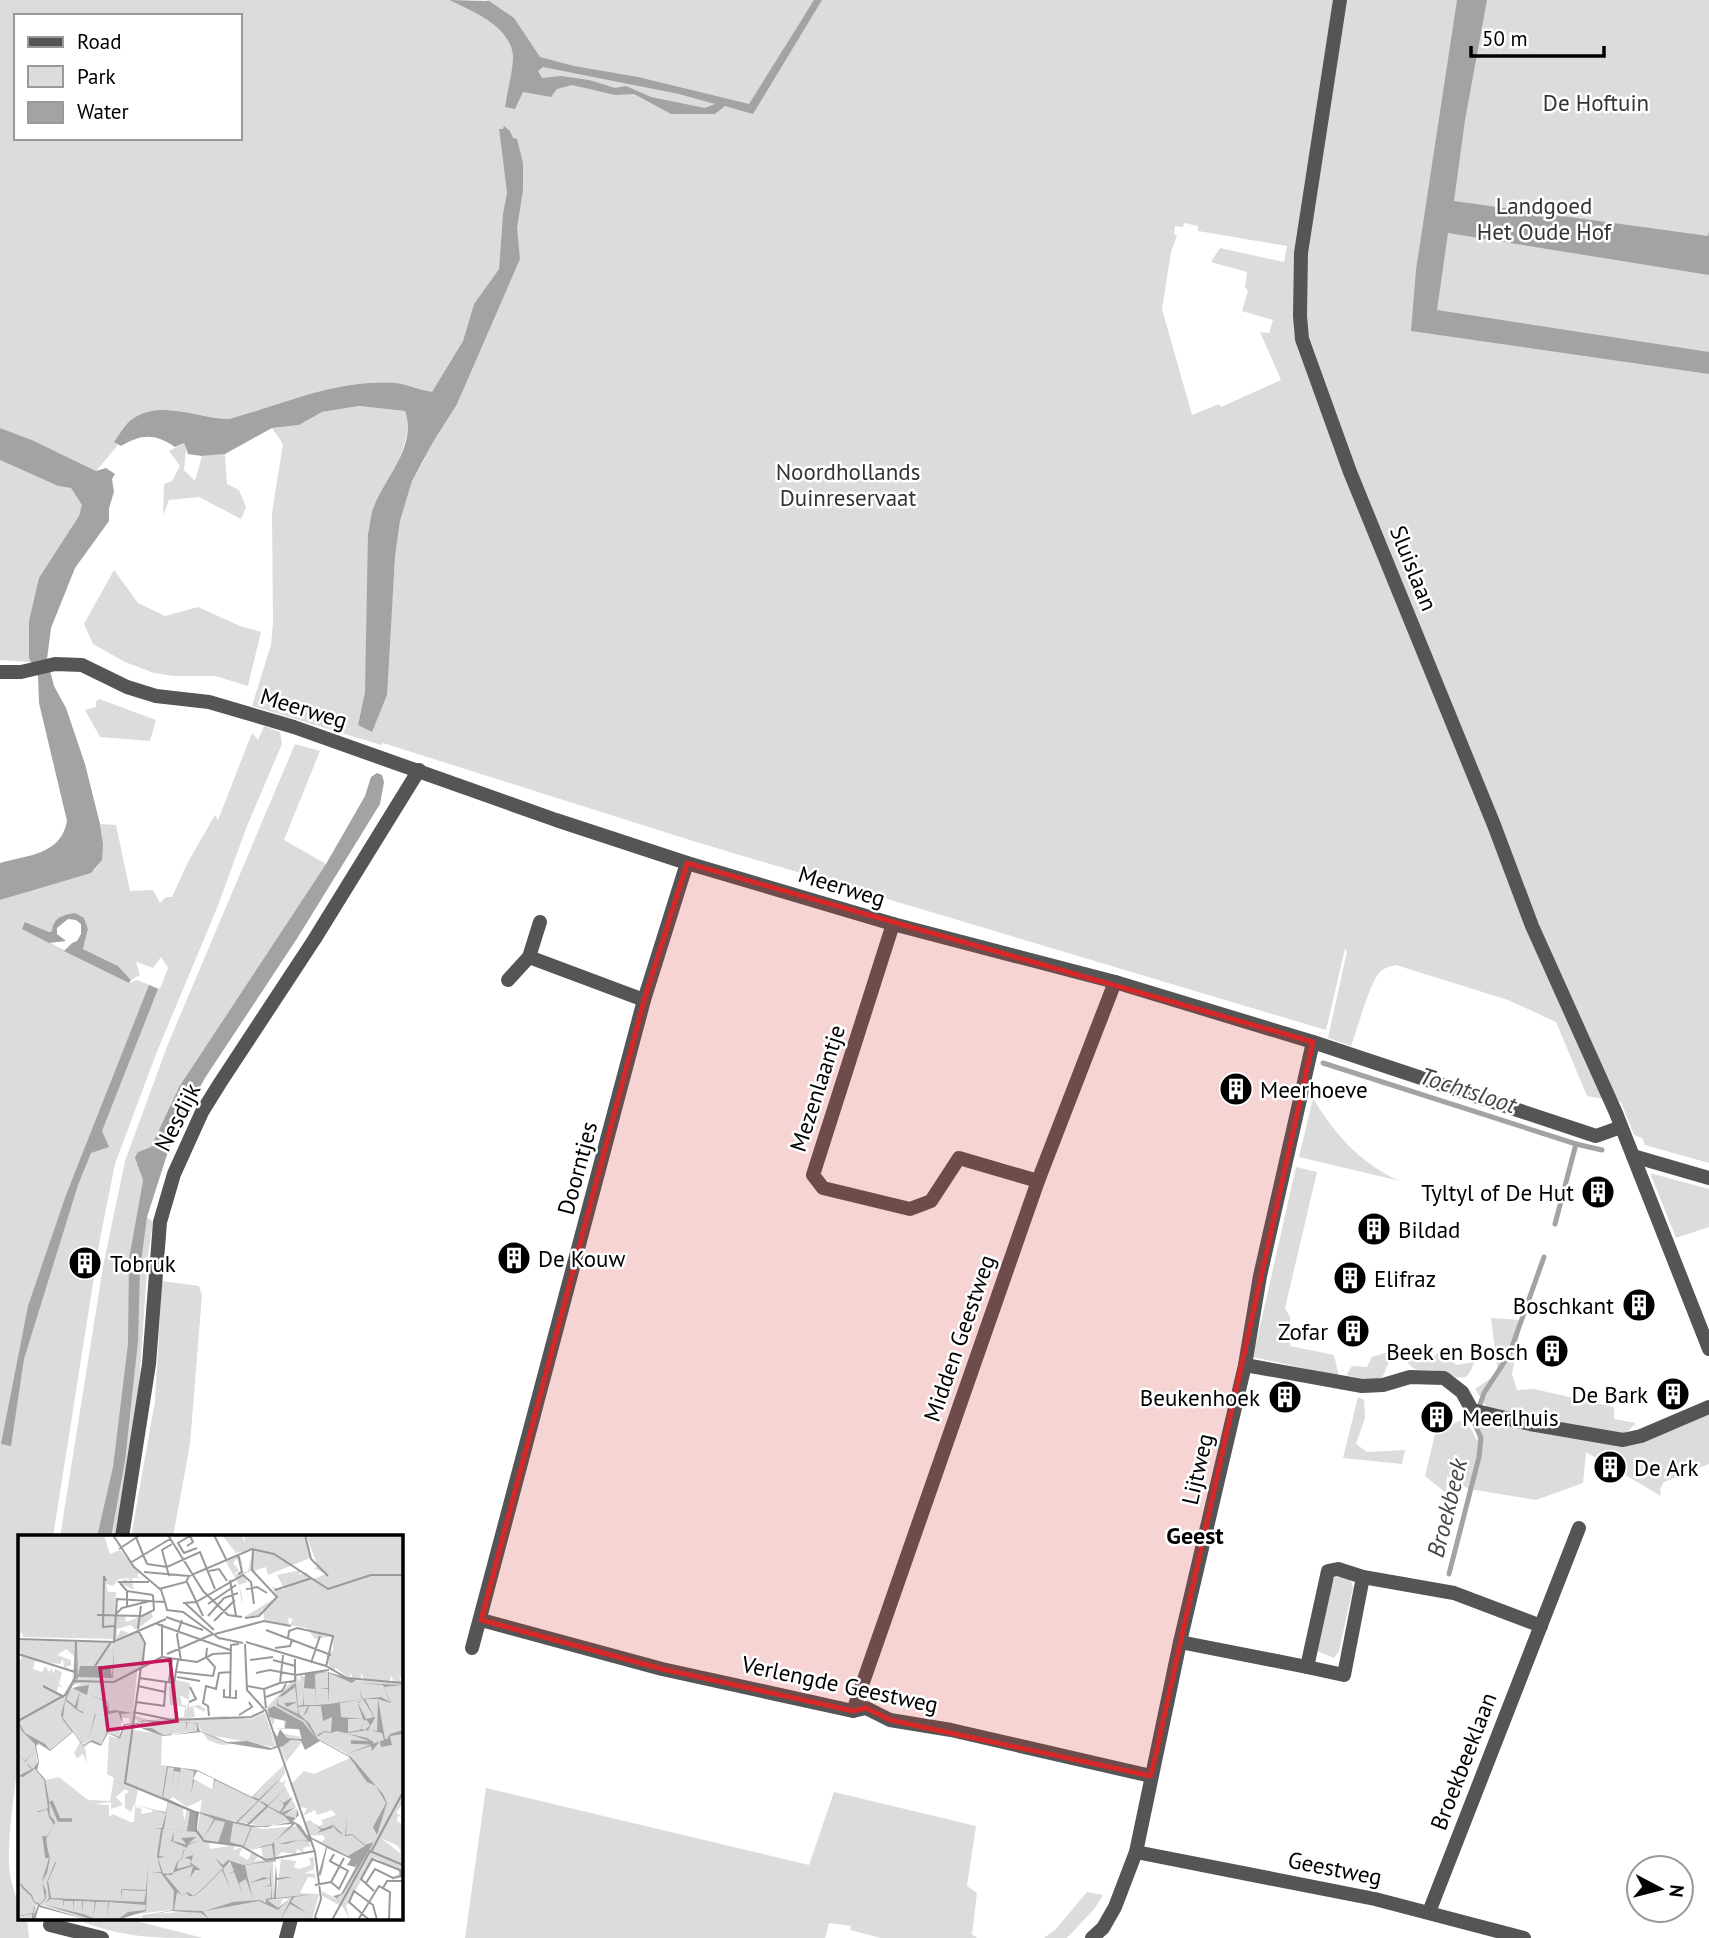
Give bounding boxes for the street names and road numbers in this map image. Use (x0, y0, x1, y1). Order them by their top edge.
street label: Sluislaan (1384, 521, 1444, 615)
street label: Meerweg (257, 681, 351, 735)
street label: Meerweg (795, 859, 889, 913)
street label: Mezenlaantje (783, 1021, 851, 1155)
street label: Nesdijk (148, 1078, 206, 1156)
street label: Doorntjes (551, 1118, 603, 1218)
street label: Midden Geestweg (917, 1251, 1001, 1425)
street label: Lijtweg (1175, 1430, 1219, 1508)
street label: Verlengde Geestweg (738, 1649, 941, 1719)
street label: Broekbeeklaan (1423, 1688, 1503, 1834)
street label: Geestweg (1286, 1845, 1384, 1891)

